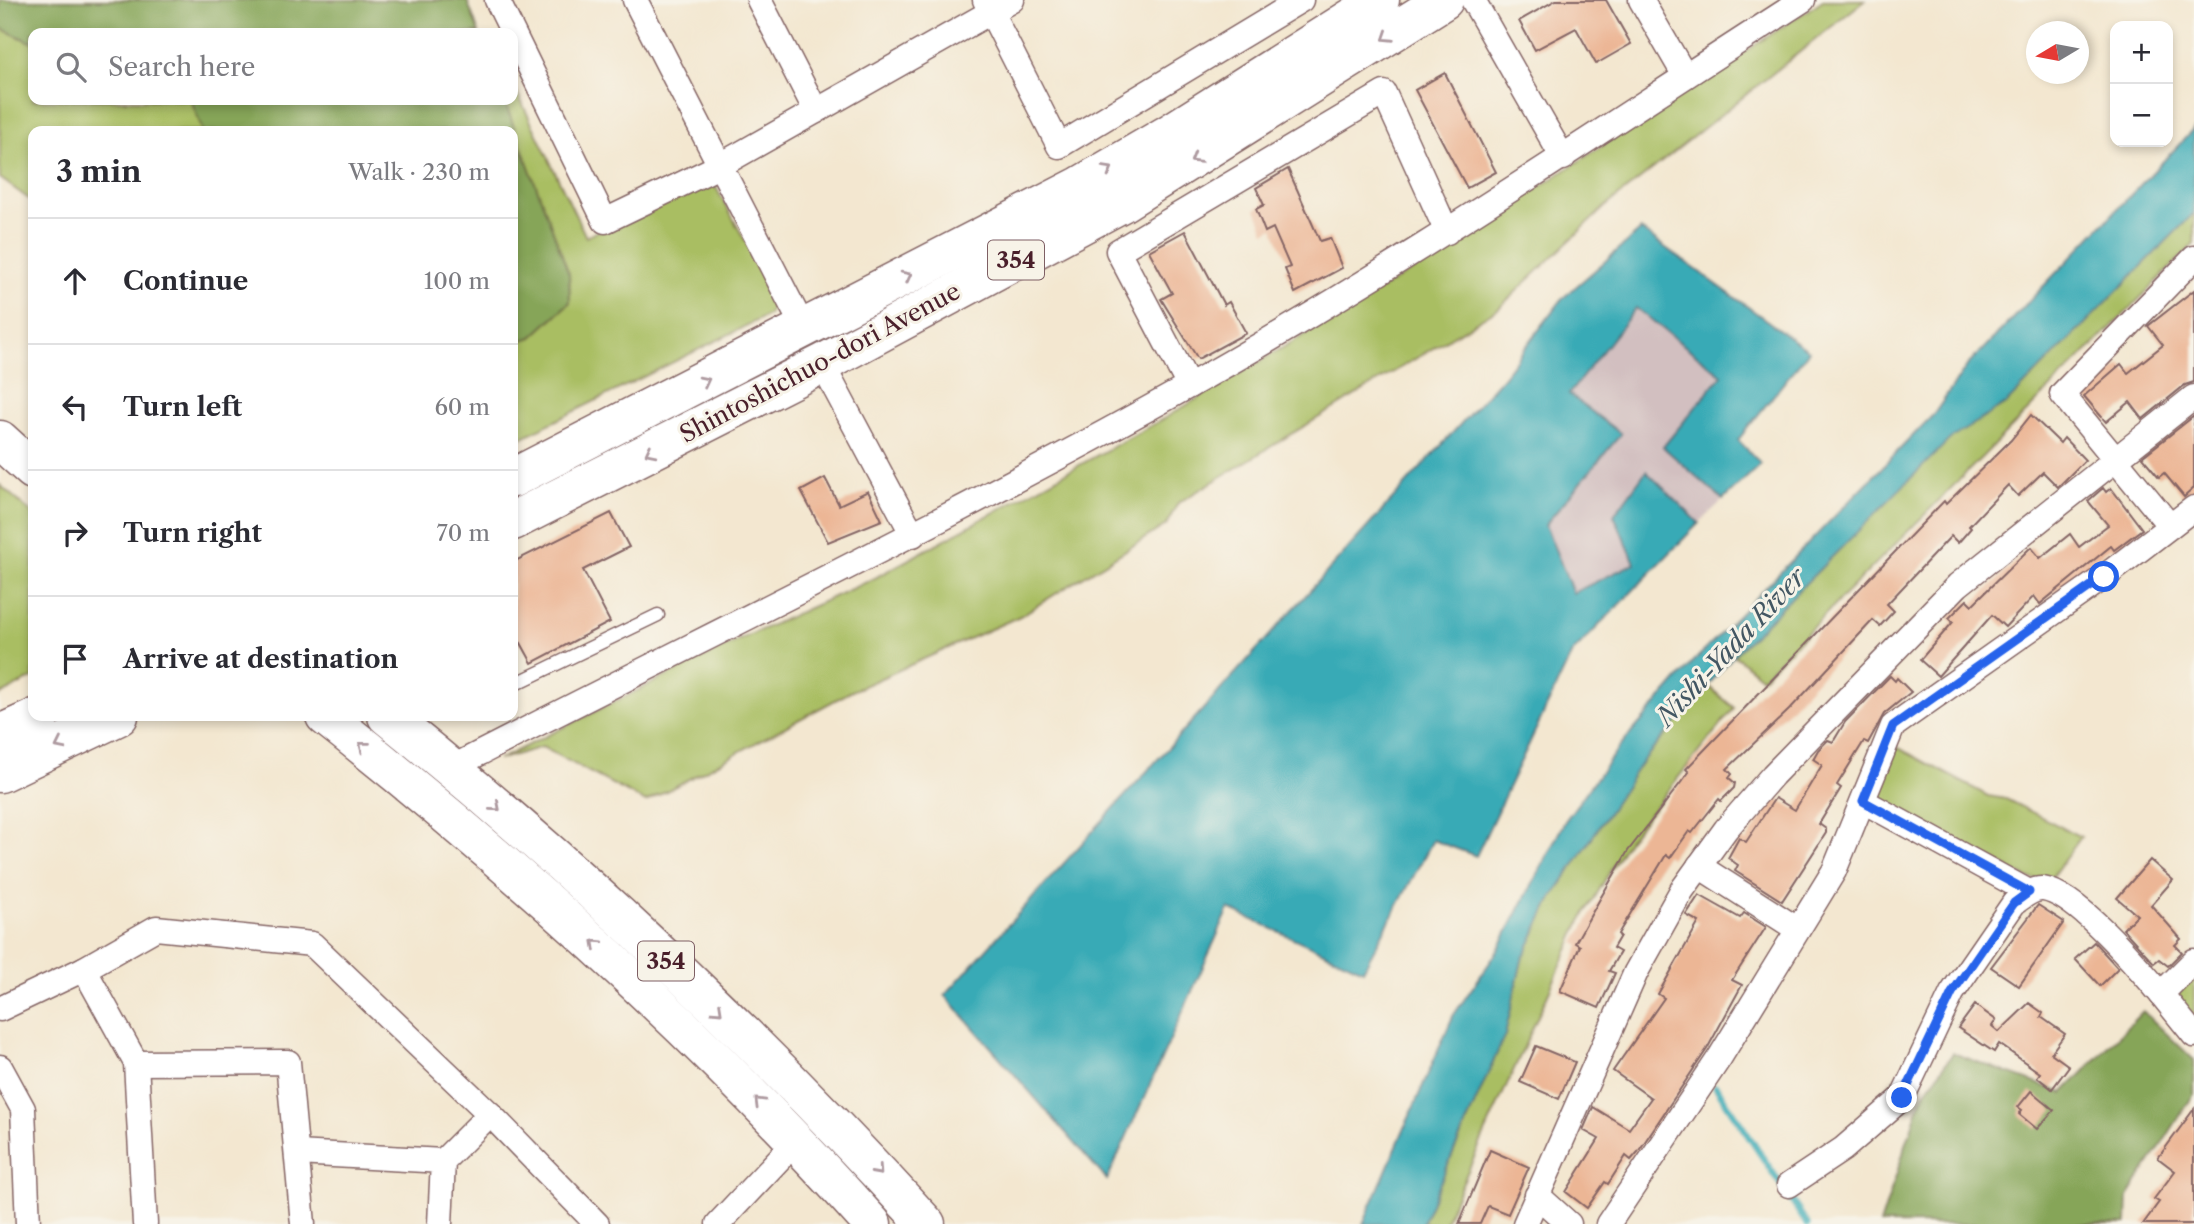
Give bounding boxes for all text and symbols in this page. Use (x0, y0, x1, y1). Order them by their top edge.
north arrow (2026, 21, 2089, 84)
map controls (2110, 21, 2173, 147)
button: + (2110, 21, 2173, 84)
search box (28, 28, 518, 105)
one-way arrow (1382, 29, 1395, 41)
icon: search (52, 48, 90, 86)
text: Search here (108, 51, 255, 83)
button: − (2110, 84, 2173, 147)
one-way arrow (1189, 150, 1202, 163)
text: 3 min (56, 153, 142, 190)
text: Walk · 230 m (348, 158, 490, 186)
one-way arrow (1100, 165, 1113, 178)
road number: 354 (988, 241, 1044, 280)
icon: ahead (56, 262, 94, 300)
text: Continue (123, 265, 248, 297)
text: 100 m (424, 267, 490, 295)
one-way arrow (900, 270, 912, 284)
street label: Shintoshichuo-dori Avenue (675, 276, 965, 449)
one-way arrow (698, 375, 710, 389)
icon: left (56, 388, 94, 426)
text: Turn left (123, 391, 242, 423)
text: 60 m (434, 393, 490, 421)
one-way arrow (645, 444, 657, 458)
icon: right (56, 514, 94, 552)
text: Turn right (123, 517, 262, 549)
text: 70 m (437, 519, 490, 547)
water label: Nishi-Yada River (1648, 560, 1814, 734)
route start (2088, 561, 2119, 592)
icon: arrive (56, 640, 94, 678)
text: Arrive at destination (123, 643, 398, 675)
one-way arrow (55, 736, 67, 750)
one-way arrow (359, 742, 371, 755)
one-way arrow (488, 799, 501, 811)
one-way arrow (591, 939, 604, 952)
road number: 354 (638, 942, 694, 980)
one-way arrow (710, 1001, 723, 1014)
route end (1886, 1082, 1917, 1113)
one-way arrow (754, 1097, 767, 1110)
one-way arrow (870, 1163, 883, 1176)

